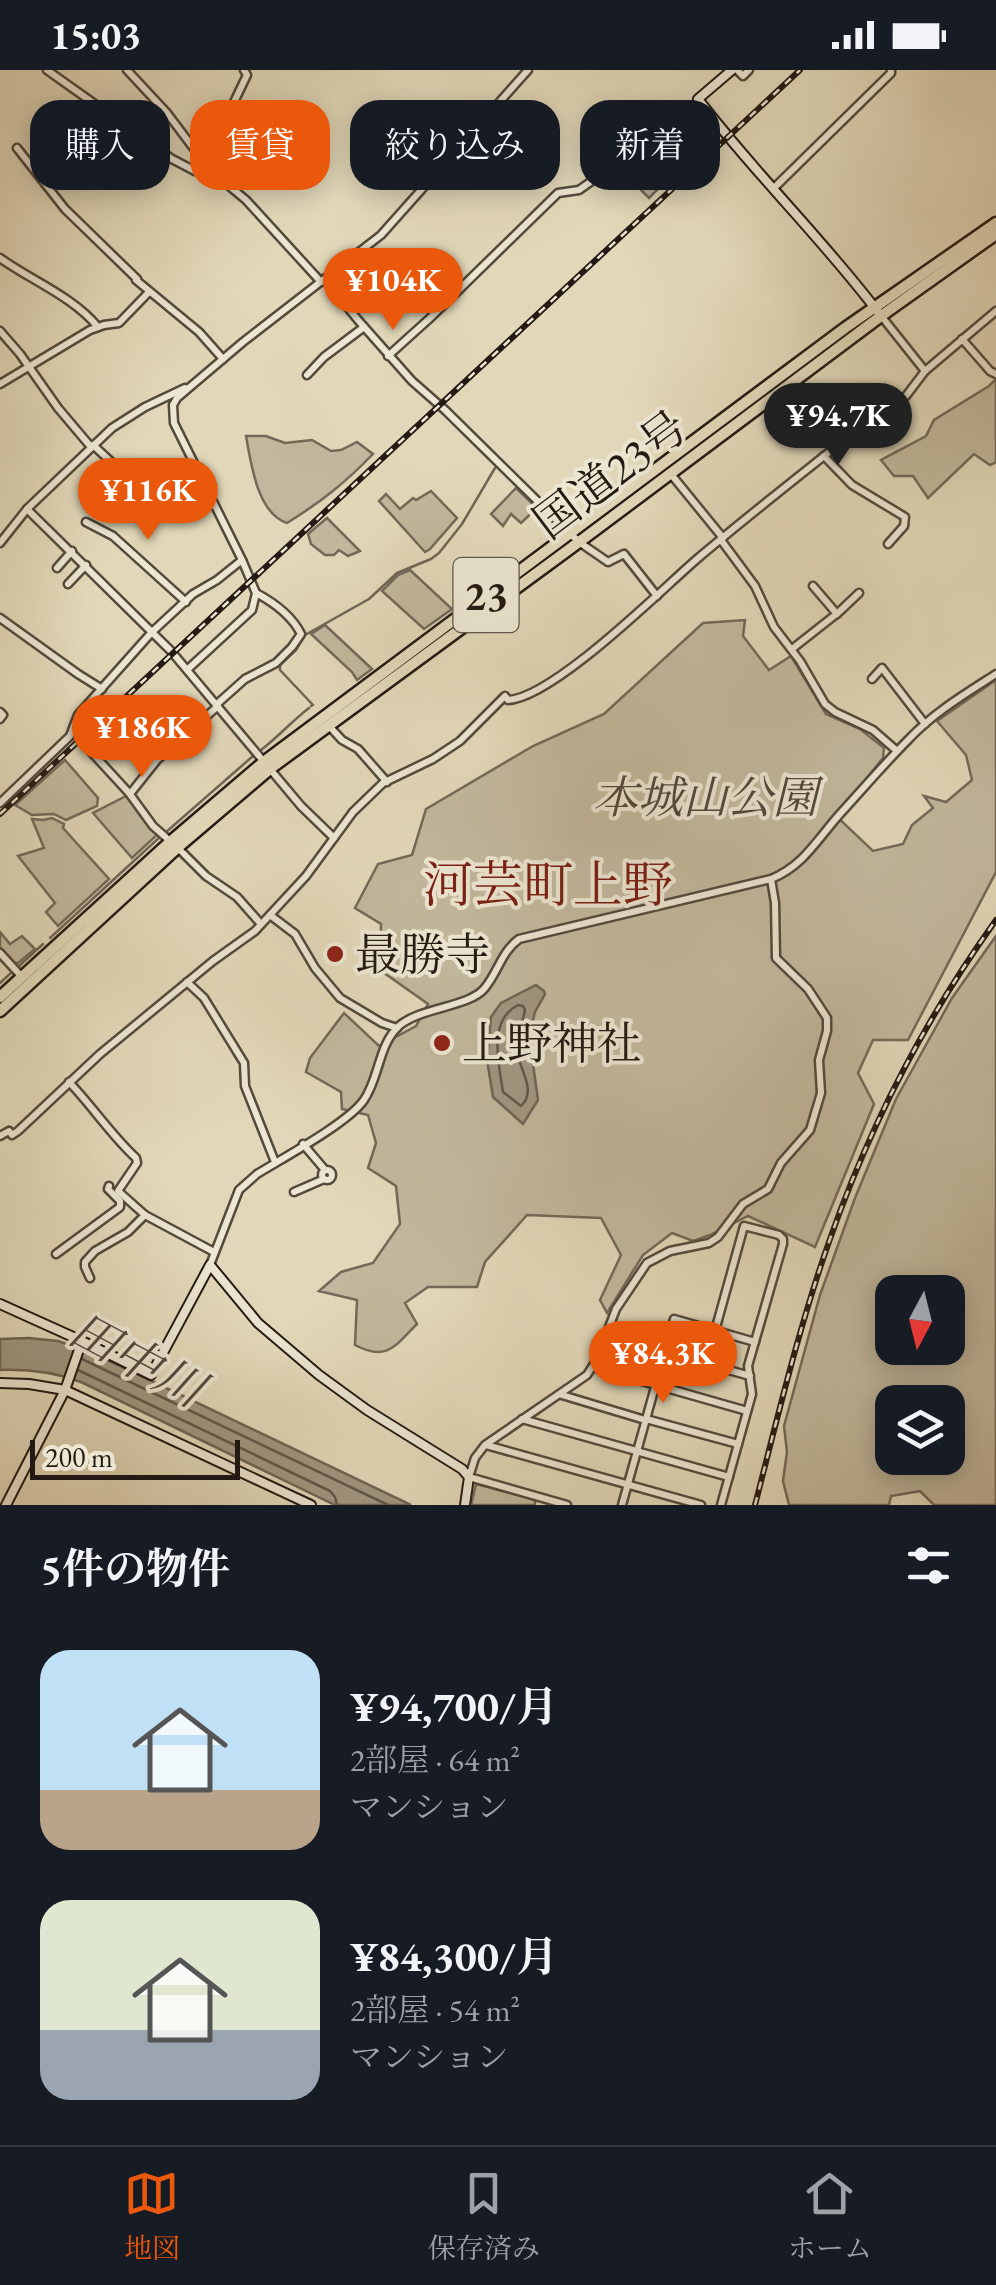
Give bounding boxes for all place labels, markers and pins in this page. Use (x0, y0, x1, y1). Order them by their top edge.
pin: ¥104K (323, 248, 463, 333)
pin: ¥94.7K (757, 383, 919, 468)
pin: ¥116K (78, 458, 218, 543)
pin: ¥186K (72, 695, 212, 780)
place label: 最勝寺 (355, 925, 490, 983)
marker: 最勝寺 (324, 943, 346, 965)
place label: 上野神社 (462, 1014, 642, 1072)
marker: 上野神社 (431, 1032, 453, 1054)
pin: ¥84.3K (582, 1321, 744, 1406)

